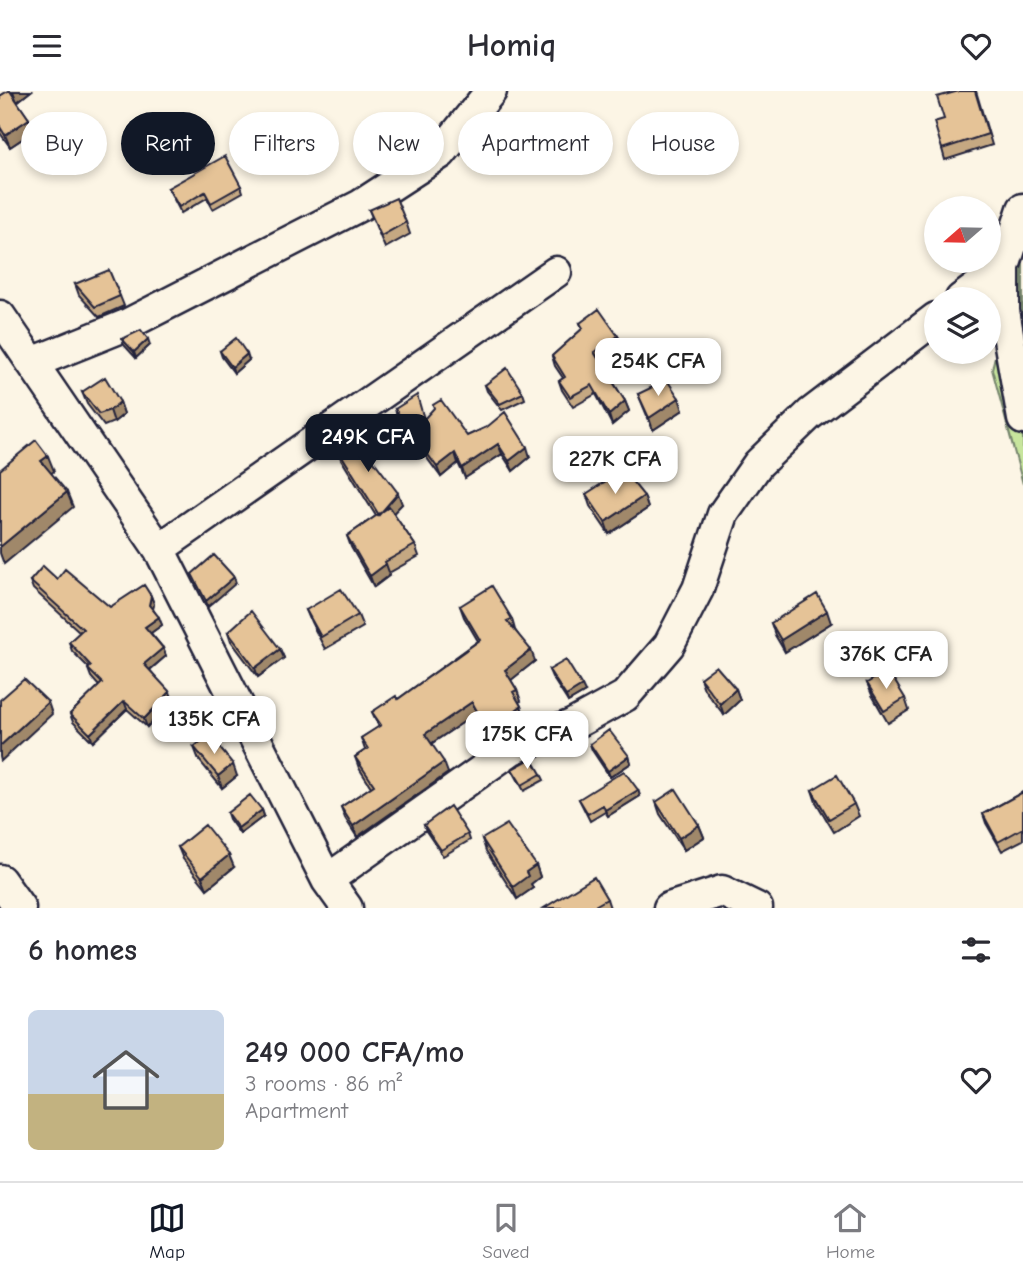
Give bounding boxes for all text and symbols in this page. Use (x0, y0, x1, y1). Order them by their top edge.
icon: menu (28, 27, 66, 65)
text: Homiq (467, 27, 556, 64)
icon: heart (957, 27, 995, 65)
chip: Buy (21, 112, 107, 175)
chip: Rent (121, 112, 215, 175)
chip: Filters (229, 112, 339, 175)
chip: New (353, 112, 444, 175)
chip: Apartment (458, 112, 613, 175)
chip: House (627, 112, 739, 175)
north arrow (924, 196, 1001, 273)
map controls (924, 196, 1001, 364)
button: layers (924, 287, 1001, 364)
pin: 254K CFA (586, 338, 730, 398)
text: 254K CFA (611, 347, 705, 374)
pin: 249K CFA (296, 415, 440, 474)
text: 249K CFA (321, 423, 415, 450)
pin: 227K CFA (543, 437, 687, 496)
text: 227K CFA (569, 445, 661, 472)
pin: 376K CFA (814, 631, 958, 691)
text: 376K CFA (840, 640, 932, 667)
pin: 135K CFA (142, 697, 286, 756)
text: 135K CFA (168, 705, 260, 732)
pin: 175K CFA (455, 711, 599, 771)
text: 175K CFA (481, 720, 573, 747)
icon: filters (957, 931, 995, 969)
text: 6 homes (28, 933, 137, 968)
text: 249 000 CFA/mo (245, 1035, 464, 1070)
icon: home (84, 1038, 168, 1122)
icon: heart (957, 1061, 995, 1099)
text: 3 rooms · 86 m² (245, 1070, 402, 1097)
text: Apartment (245, 1097, 348, 1124)
tab: Map (148, 1199, 186, 1263)
tab: Saved (482, 1199, 530, 1263)
tab: Home (826, 1199, 875, 1263)

